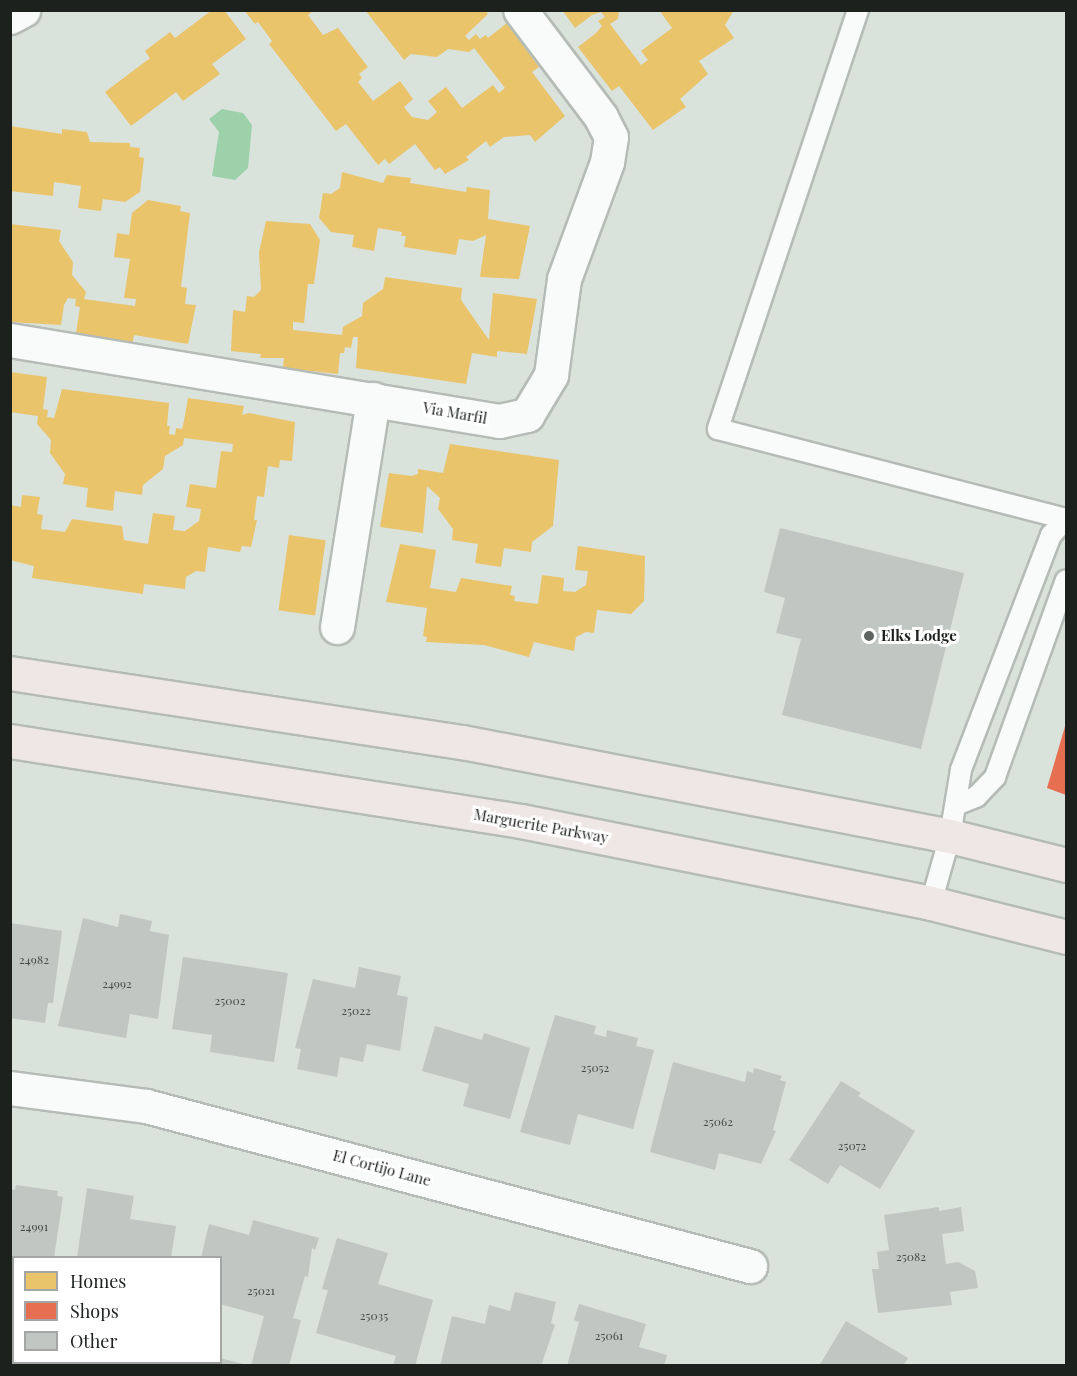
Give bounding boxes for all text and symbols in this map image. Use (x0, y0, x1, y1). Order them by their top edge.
street label: Via Marfil (421, 398, 489, 428)
place label: Elks Lodge (881, 627, 957, 645)
marker: Elks Lodge (862, 629, 876, 643)
street label: Marguerite Parkway (472, 805, 610, 847)
house number: 24982 (19, 953, 49, 967)
house number: 24992 (102, 977, 132, 991)
house number: 25002 (215, 994, 245, 1008)
house number: 25022 (341, 1004, 371, 1018)
house number: 25052 (581, 1061, 609, 1075)
house number: 25062 (703, 1115, 733, 1129)
house number: 25072 (838, 1139, 866, 1153)
street label: El Cortijo Lane (331, 1146, 433, 1190)
house number: 24991 (20, 1220, 48, 1234)
house number: 25082 (896, 1250, 926, 1264)
legend (12, 1256, 222, 1364)
text: Homes (70, 1269, 126, 1293)
house number: 25021 (247, 1284, 275, 1298)
text: Shops (70, 1299, 119, 1323)
house number: 25035 (360, 1309, 388, 1323)
text: Other (70, 1329, 117, 1353)
house number: 25061 (595, 1329, 623, 1343)

